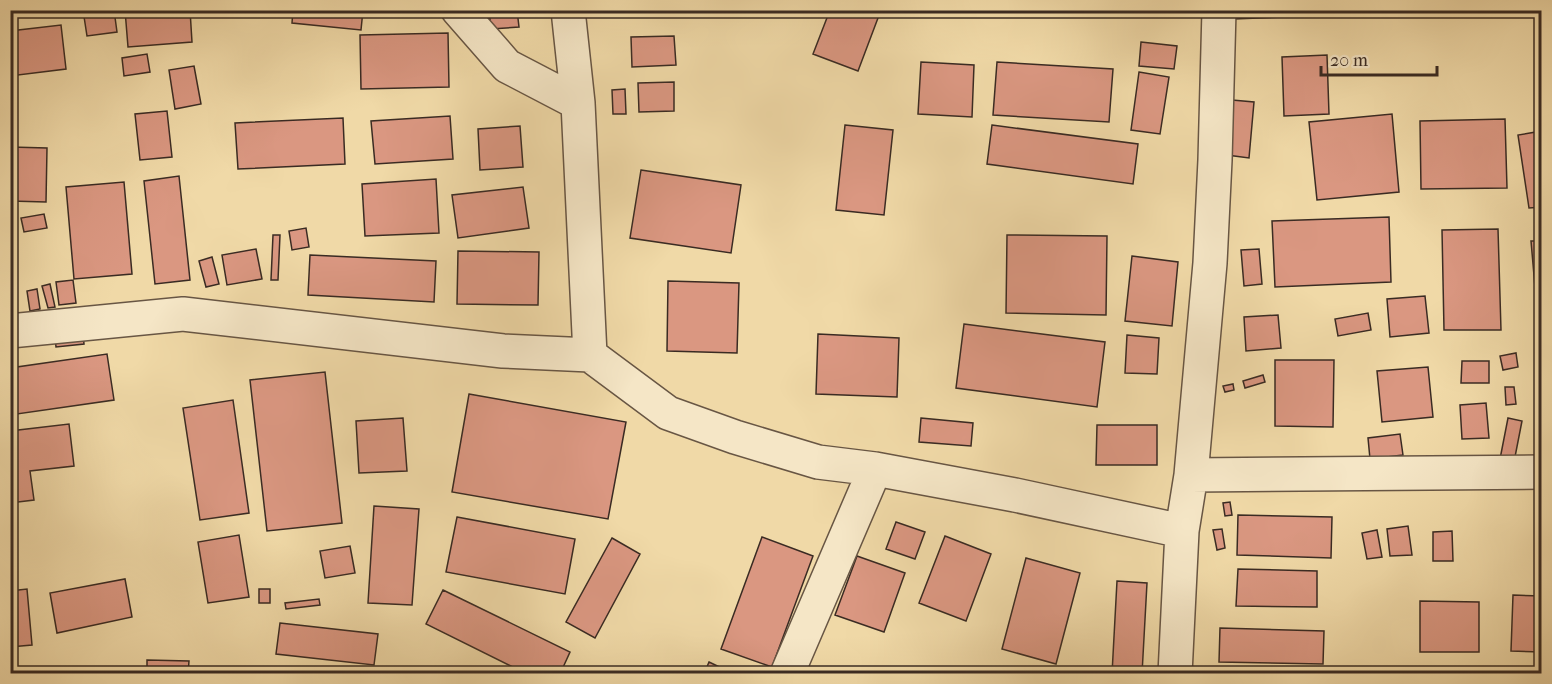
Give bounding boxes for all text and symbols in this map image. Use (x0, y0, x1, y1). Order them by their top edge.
scale bar (1321, 39, 1436, 77)
text: 20 m (1330, 50, 1368, 71)

